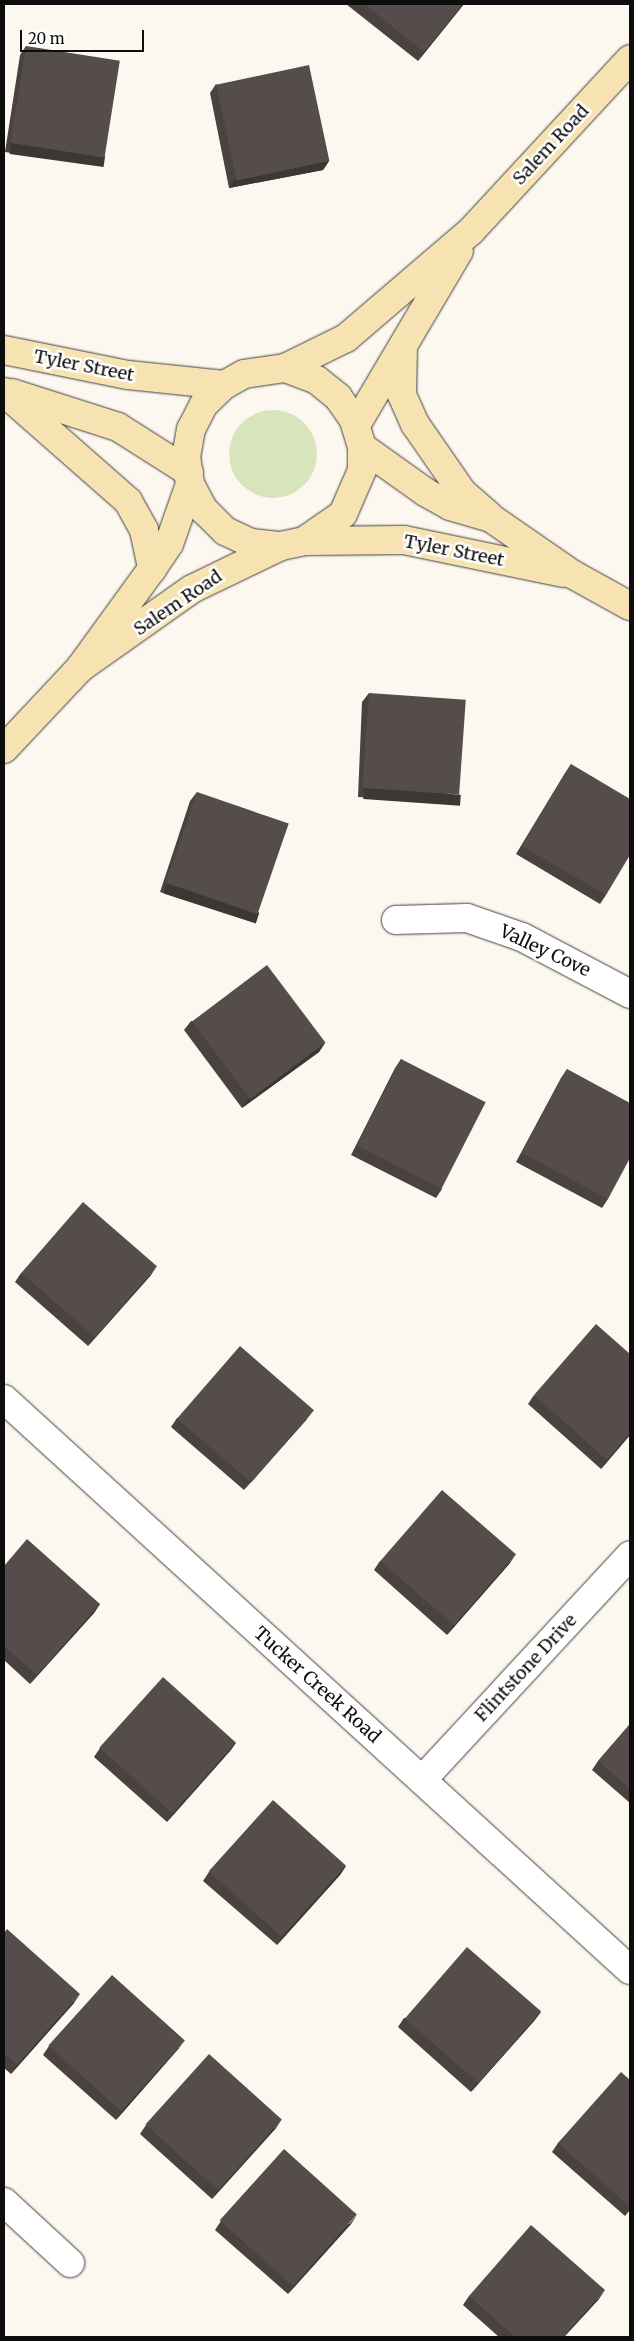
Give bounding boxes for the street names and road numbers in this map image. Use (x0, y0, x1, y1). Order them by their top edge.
street label: Salem Road (508, 100, 594, 190)
street label: Tyler Street (32, 346, 136, 386)
street label: Tyler Street (402, 531, 506, 571)
street label: Salem Road (130, 566, 226, 640)
street label: Valley Cove (496, 921, 594, 981)
street label: Flintstone Drive (471, 1610, 581, 1726)
street label: Tucker Creek Road (249, 1622, 385, 1748)

